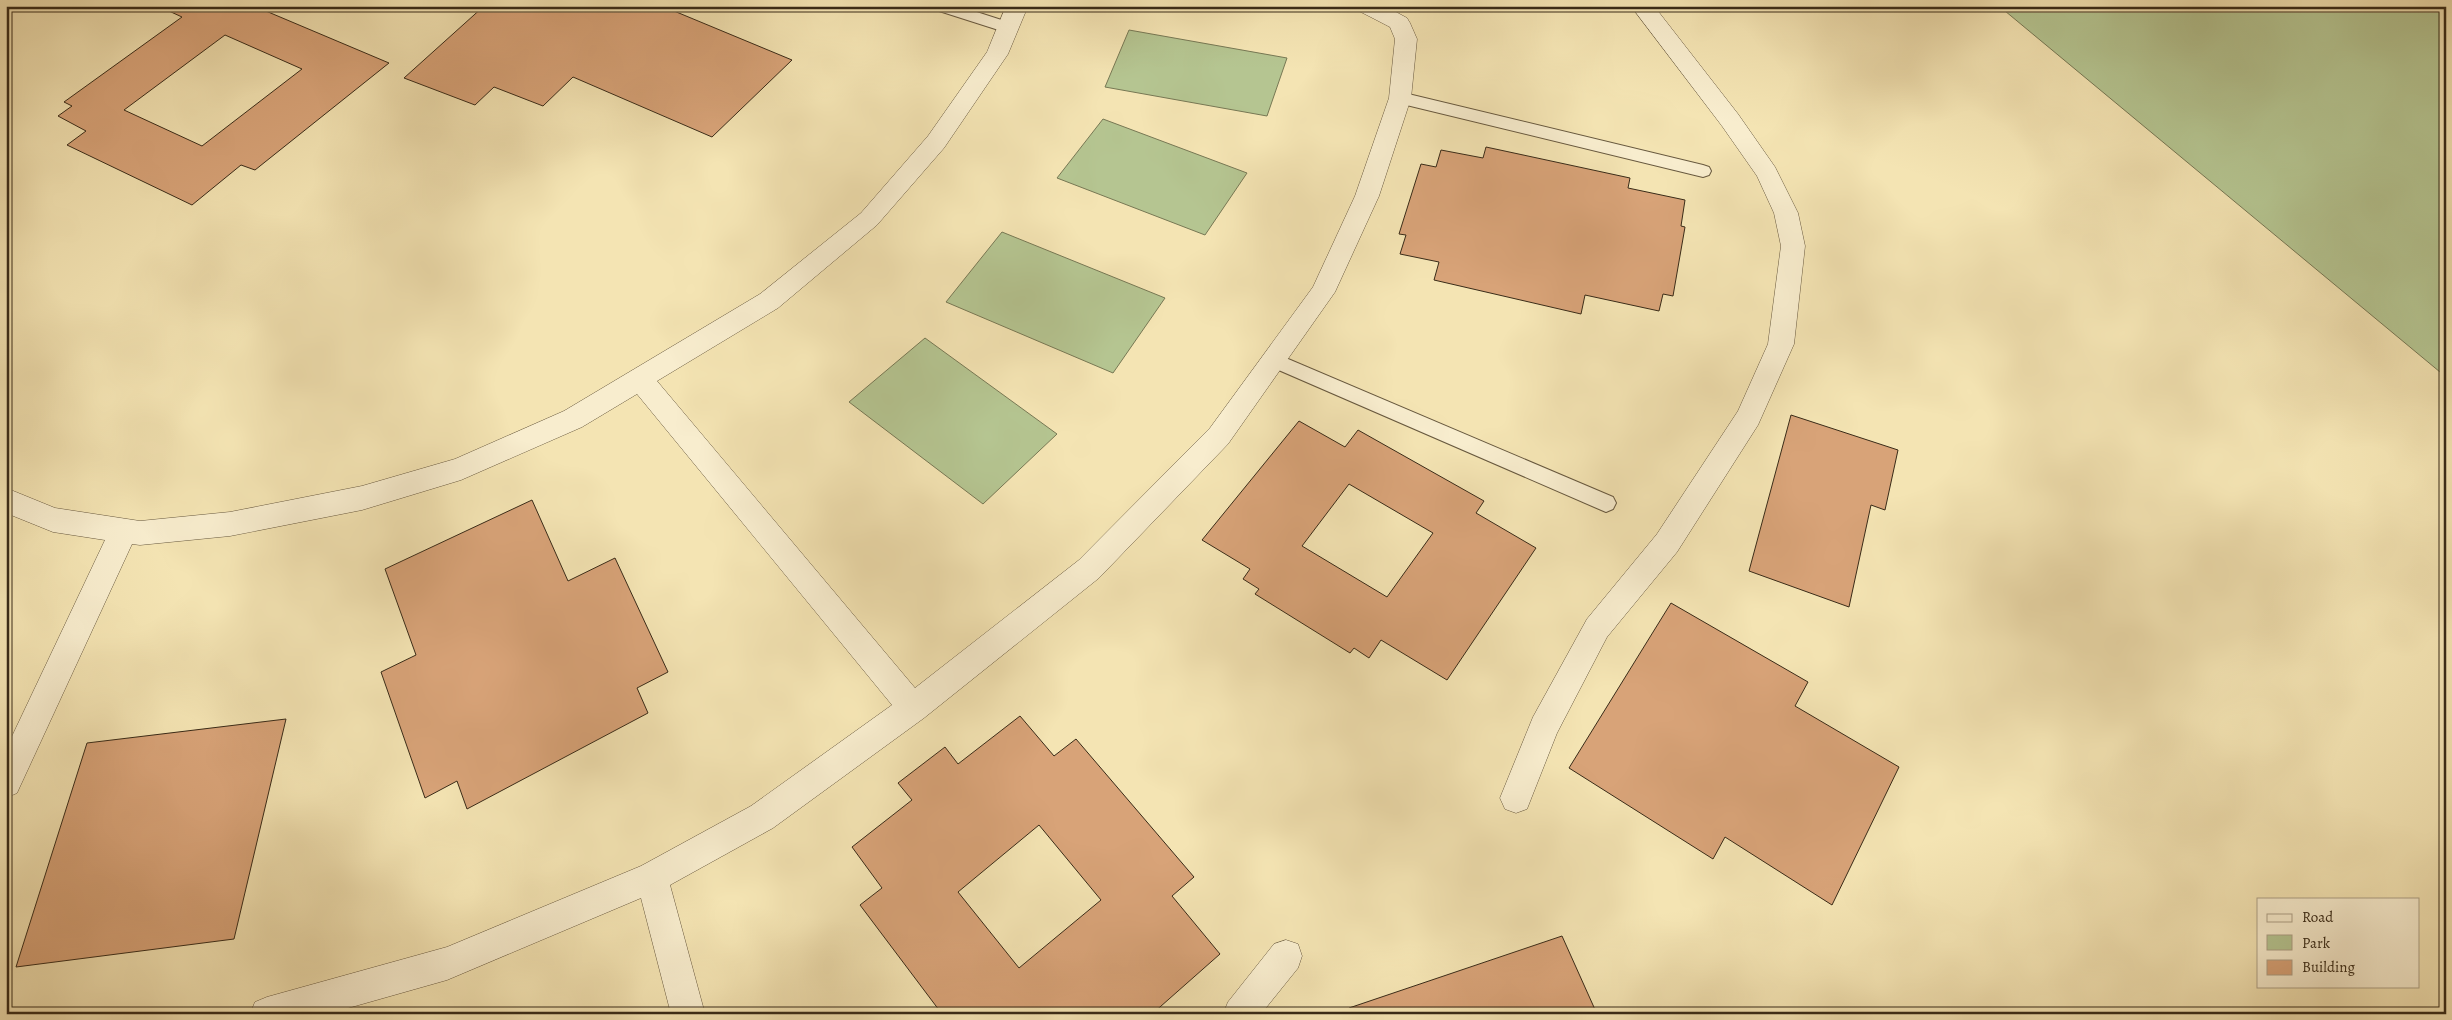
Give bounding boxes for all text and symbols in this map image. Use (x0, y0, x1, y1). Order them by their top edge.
legend (2257, 898, 2420, 988)
text: Road (2302, 907, 2334, 927)
text: Park (2302, 933, 2331, 953)
text: Building (2302, 957, 2355, 977)

